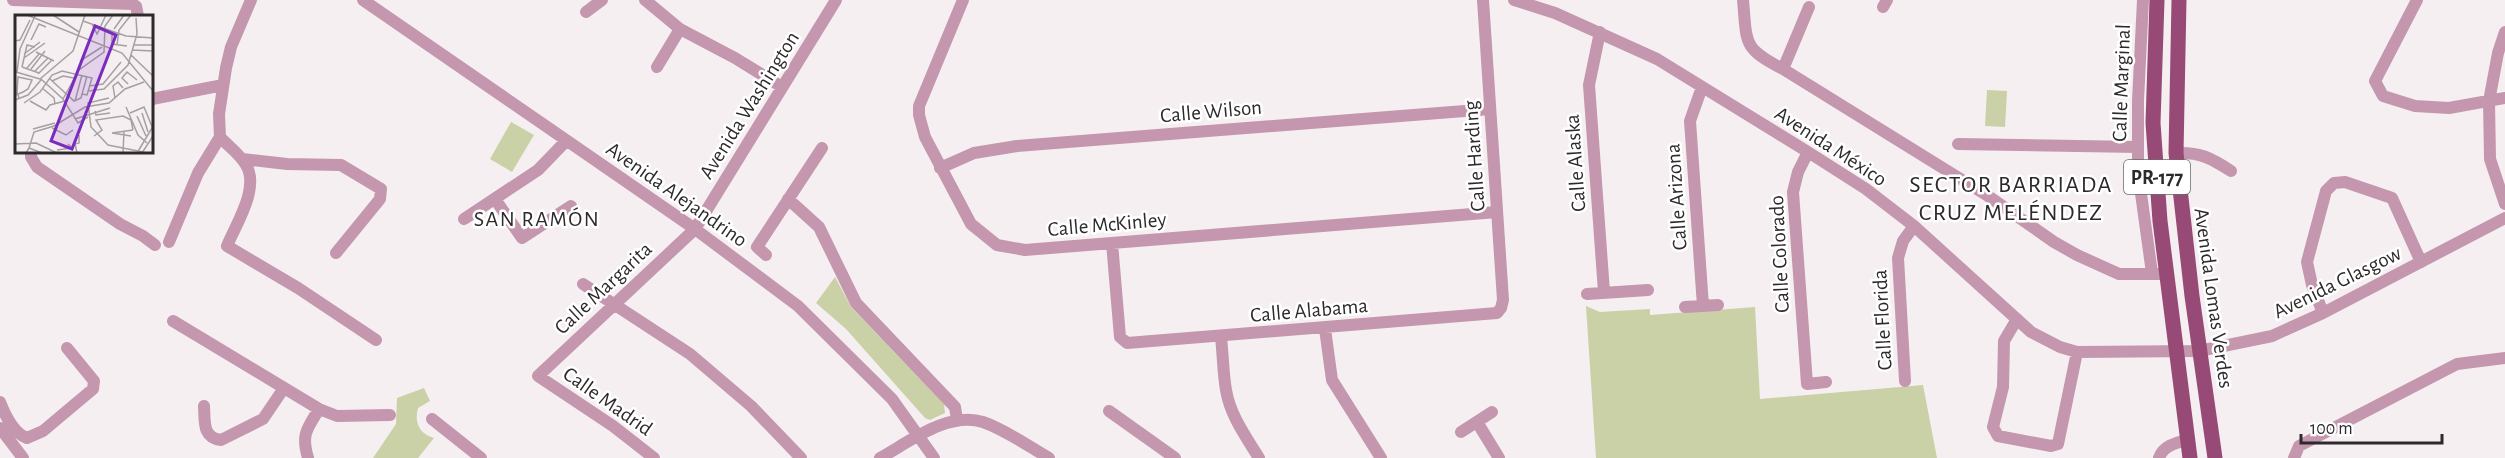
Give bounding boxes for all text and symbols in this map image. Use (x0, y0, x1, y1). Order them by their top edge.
inset map (15, 15, 153, 153)
street label: Calle Marginal (2109, 24, 2134, 142)
street label: Avenida Washington (696, 28, 803, 183)
street label: Calle Wilson (1159, 97, 1263, 126)
street label: Calle Harding (1460, 99, 1489, 212)
street label: Avenida México (1771, 103, 1890, 190)
street label: Calle Alaska (1562, 113, 1589, 212)
street label: Avenida Alejandrino (602, 138, 751, 251)
street label: Calle Arizona (1662, 143, 1691, 251)
road number: PR-177 (2124, 160, 2190, 194)
district label: SECTOR BARRIADA CRUZ MELÉNDEZ (1909, 173, 2113, 225)
street label: Calle Colorado (1766, 195, 1793, 313)
district label: SAN RAMÓN (474, 207, 600, 230)
street label: Avenida Lomas Verdes (2190, 207, 2237, 390)
street label: Calle McKinley (1047, 209, 1167, 240)
street label: Calle Margarita (551, 238, 656, 338)
street label: Avenida Glasgow (2270, 242, 2404, 322)
street label: Calle Florida (1869, 269, 1896, 371)
street label: Calle Alabama (1249, 295, 1369, 326)
street label: Calle Madrid (559, 363, 656, 440)
scale bar (2301, 407, 2442, 445)
text: 100 m (2310, 420, 2353, 438)

